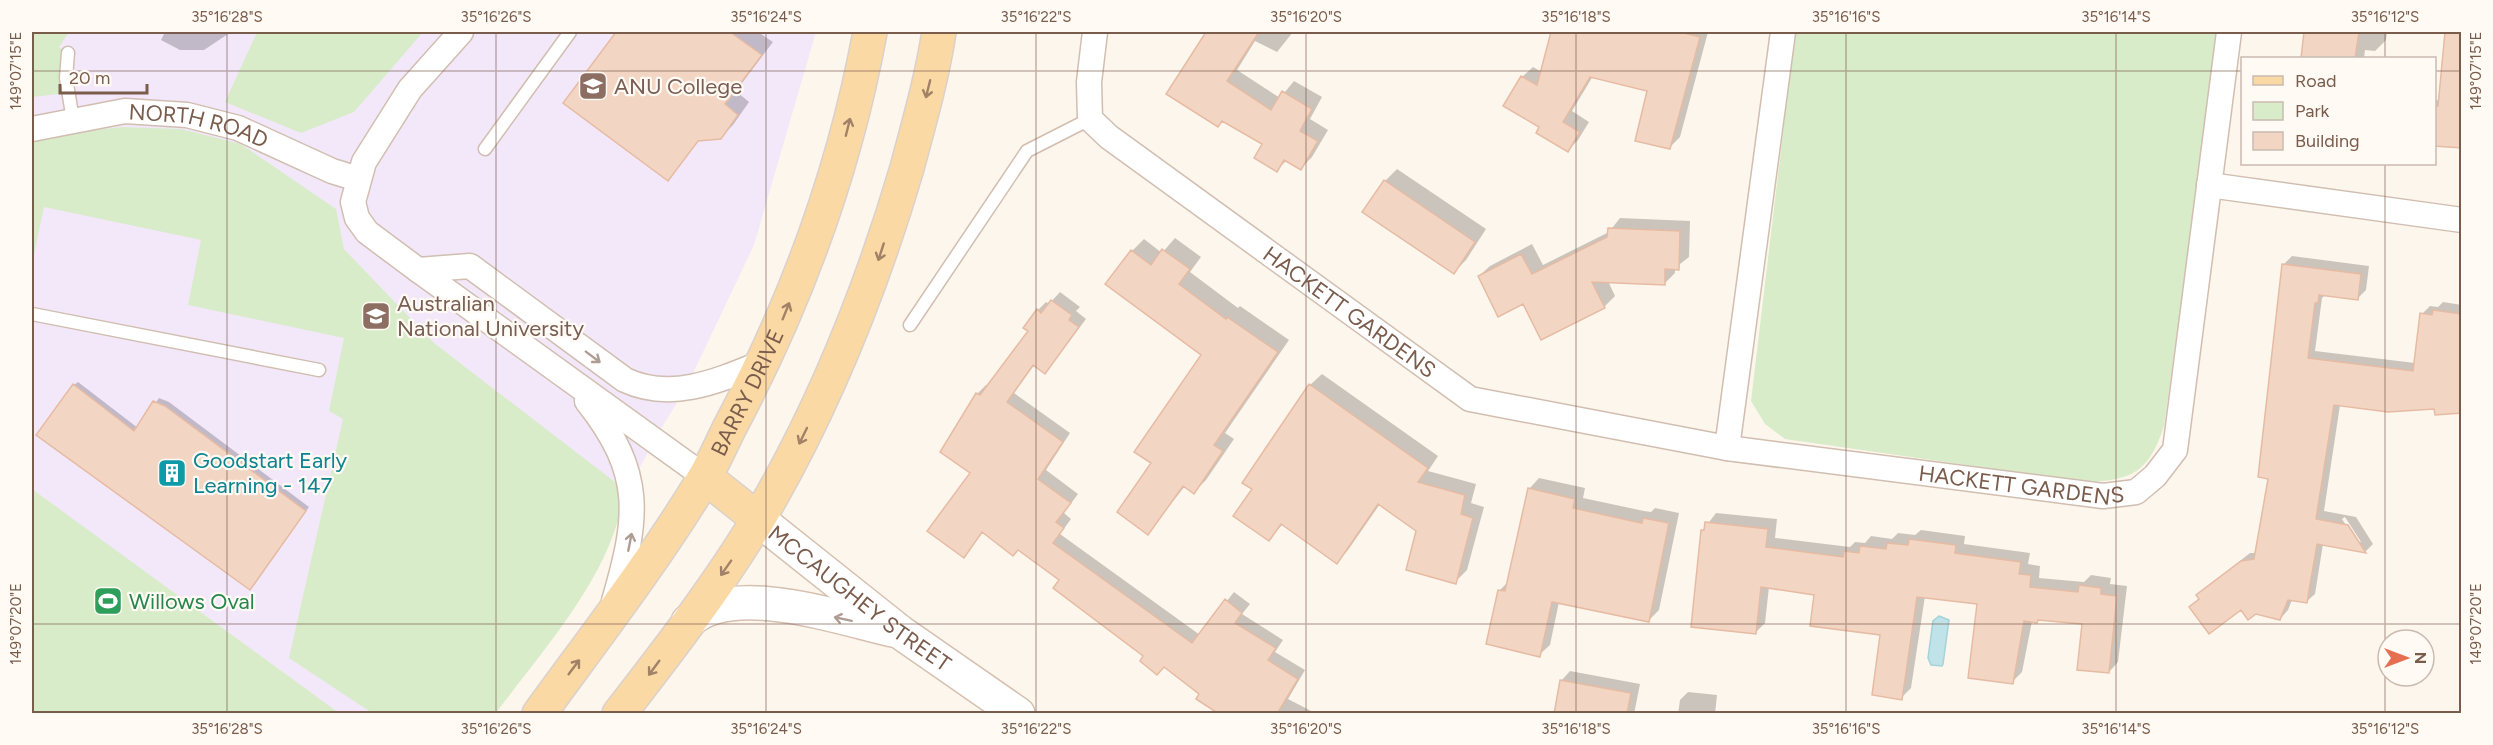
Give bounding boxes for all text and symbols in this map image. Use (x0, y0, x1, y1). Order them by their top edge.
text: 35°16'28"S (191, 8, 263, 26)
text: 35°16'26"S (461, 8, 531, 26)
text: 35°16'24"S (730, 8, 802, 26)
text: 35°16'22"S (1001, 8, 1071, 26)
text: 35°16'20"S (1270, 8, 1342, 26)
text: 35°16'18"S (1541, 8, 1611, 26)
text: 35°16'16"S (1812, 8, 1880, 26)
text: 35°16'14"S (2081, 8, 2151, 26)
text: 35°16'12"S (2351, 8, 2419, 26)
text: 149°07'15"E (7, 32, 25, 110)
text: 149°07'15"E (2467, 32, 2485, 110)
scale bar (60, 57, 147, 95)
legend (2241, 57, 2436, 165)
text: 20 m (69, 67, 110, 89)
school or university icon: ANU College (577, 70, 609, 102)
text: Road (2295, 70, 2336, 92)
place label: ANU College (614, 73, 742, 100)
one-way arrow (921, 79, 933, 98)
street label: NORTH ROAD (128, 98, 273, 154)
text: Park (2295, 100, 2330, 122)
one-way arrow (843, 117, 854, 136)
text: Building (2295, 130, 2360, 152)
street label: HACKETT GARDENS (1258, 240, 1441, 383)
one-way arrow (875, 242, 886, 261)
place label: Australian National University (397, 290, 584, 342)
school or university icon: Australian National University (360, 300, 392, 332)
one-way arrow (781, 303, 792, 321)
street label: BARRY DRIVE (705, 325, 789, 460)
one-way arrow (585, 350, 601, 363)
one-way arrow (797, 427, 809, 445)
place label: Goodstart Early Learning - 147 (193, 447, 348, 499)
building icon: Goodstart Early Learning - 147 (156, 457, 188, 489)
street label: HACKETT GARDENS (1917, 459, 2126, 510)
street label: MCCAUGHEY STREET (763, 519, 956, 677)
one-way arrow (625, 532, 636, 552)
one-way arrow (720, 559, 732, 575)
text: 149°07'20"E (7, 583, 25, 665)
text: 149°07'20"E (2467, 583, 2485, 665)
sports icon: Willows Oval (92, 585, 124, 617)
place label: Willows Oval (129, 588, 255, 615)
one-way arrow (834, 613, 853, 624)
north arrow (2376, 628, 2436, 688)
text: N (2411, 652, 2430, 664)
one-way arrow (567, 659, 580, 675)
one-way arrow (648, 659, 660, 675)
text: 35°16'28"S (191, 720, 263, 738)
text: 35°16'26"S (461, 720, 531, 738)
text: 35°16'24"S (730, 720, 802, 738)
text: 35°16'22"S (1001, 720, 1071, 738)
text: 35°16'20"S (1270, 720, 1342, 738)
text: 35°16'18"S (1541, 720, 1611, 738)
text: 35°16'16"S (1812, 720, 1880, 738)
text: 35°16'14"S (2081, 720, 2151, 738)
text: 35°16'12"S (2351, 720, 2419, 738)

